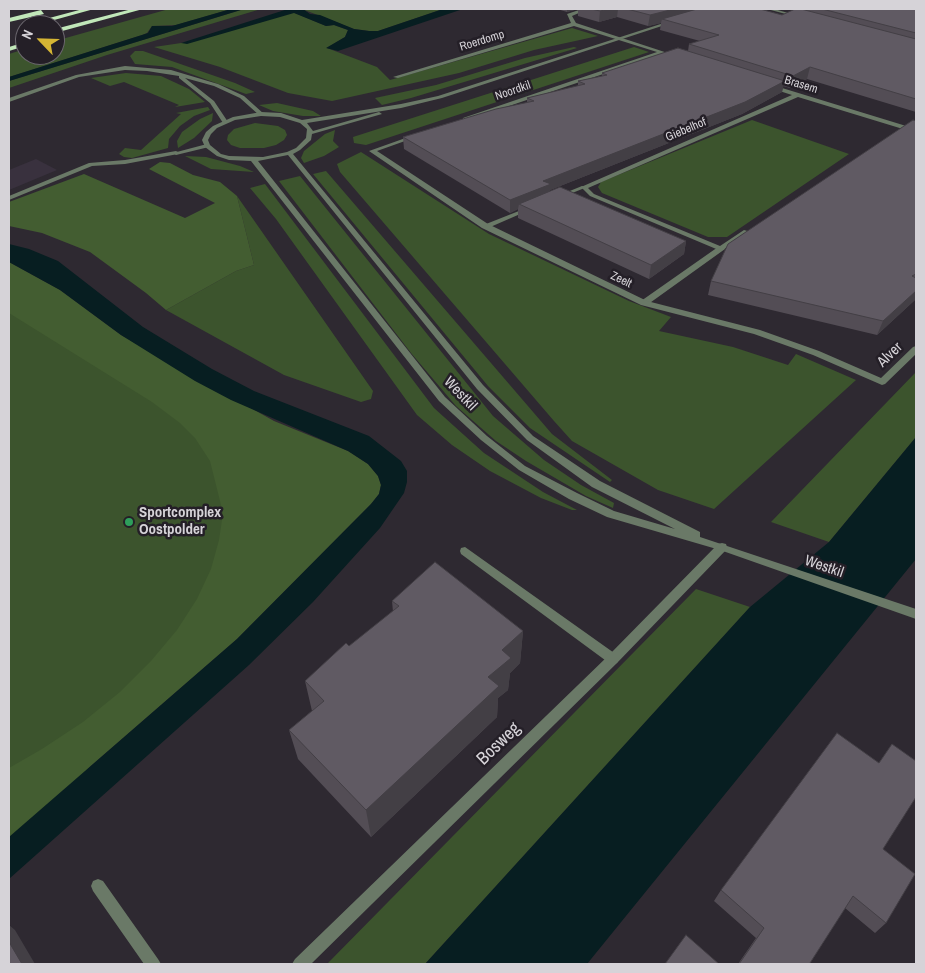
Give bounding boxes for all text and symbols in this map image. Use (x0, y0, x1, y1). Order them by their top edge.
north arrow (15, 15, 65, 65)
text: N (17, 27, 37, 42)
street label: Roerdomp (458, 27, 506, 55)
street label: Brasem (783, 73, 819, 97)
street label: Noordkil (493, 78, 533, 104)
street label: Giebelhof (664, 115, 708, 145)
street label: Zeelt (608, 269, 634, 291)
street label: Alver (874, 339, 906, 371)
street label: Westkil (440, 373, 480, 415)
place label: Sportcomplex Oostpolder (139, 504, 221, 539)
marker: Sportcomplex Oostpolder (123, 516, 135, 528)
street label: Westkil (802, 552, 846, 582)
street label: Bosweg (473, 718, 525, 770)

